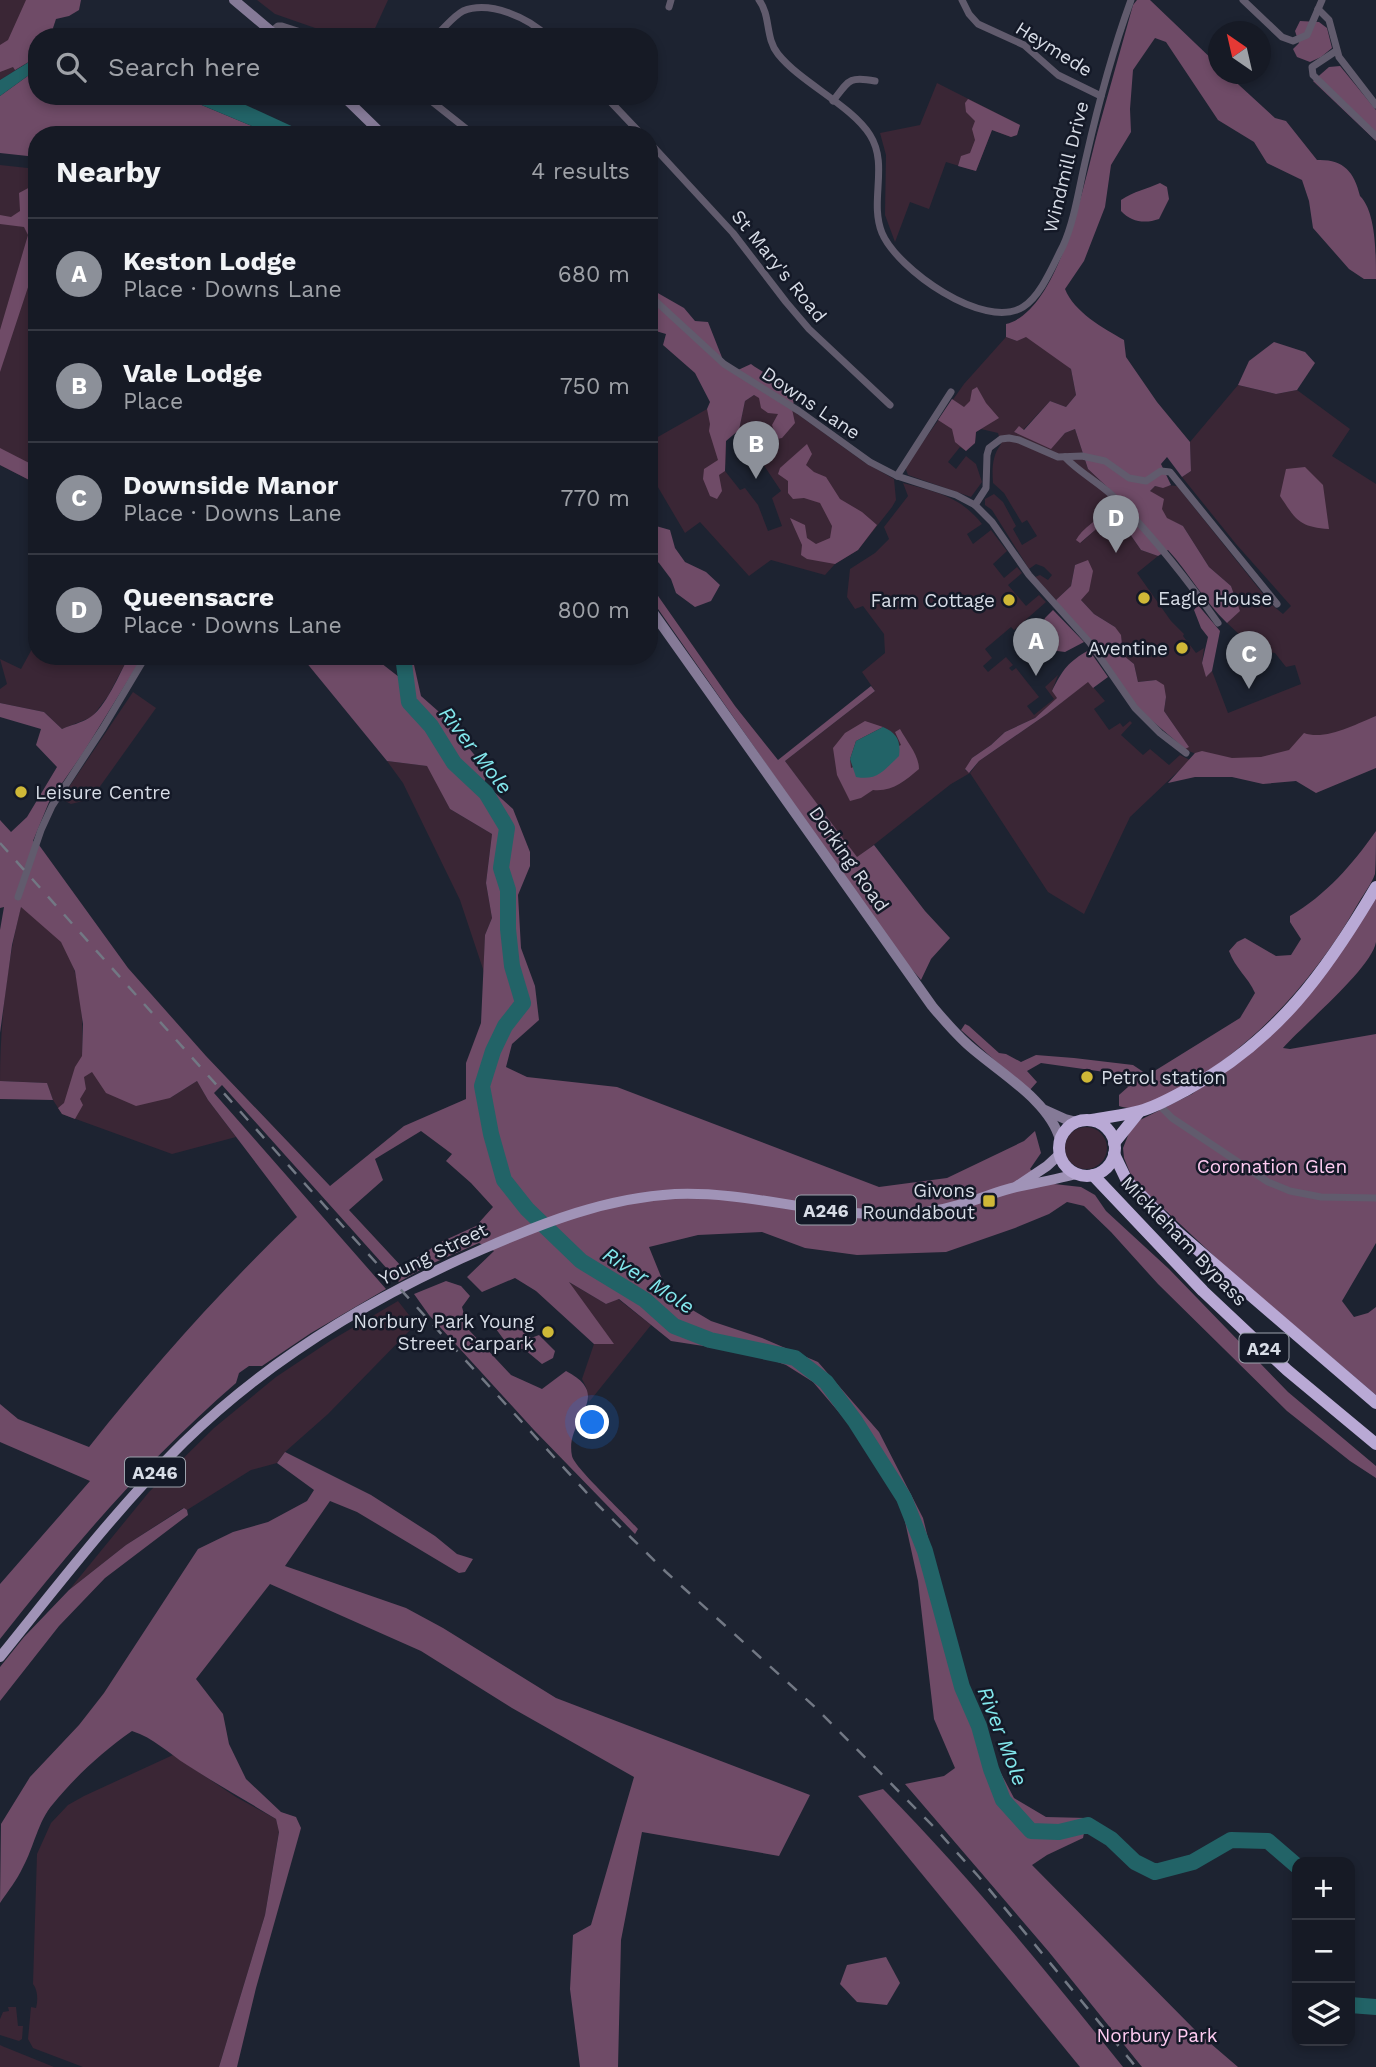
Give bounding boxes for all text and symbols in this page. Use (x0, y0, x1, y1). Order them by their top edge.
street label: Heymede (1011, 16, 1097, 82)
north arrow (1208, 21, 1271, 84)
search box (28, 28, 658, 105)
icon: search (52, 48, 90, 86)
text: Search here (108, 52, 260, 82)
street label: Windmill Drive (1039, 99, 1093, 235)
text: Nearby (56, 154, 161, 189)
text: 4 results (531, 158, 630, 185)
street label: St Mary's Road (727, 205, 831, 327)
text: Keston Lodge (123, 246, 296, 276)
text: A (71, 261, 87, 288)
text: 680 m (558, 261, 630, 288)
text: Place · Downs Lane (123, 276, 342, 303)
text: Vale Lodge (123, 358, 262, 388)
street label: Downs Lane (757, 362, 865, 444)
text: B (71, 373, 87, 400)
text: 750 m (560, 373, 630, 400)
text: Place (123, 388, 183, 415)
pin: B (733, 421, 779, 479)
text: Downside Manor (123, 470, 338, 500)
text: C (71, 485, 87, 512)
text: 770 m (561, 485, 630, 512)
pin: D (1093, 495, 1139, 553)
text: Place · Downs Lane (123, 500, 342, 527)
text: Queensacre (123, 582, 274, 612)
place label: Eagle House (1158, 587, 1272, 610)
place label: Farm Cottage (870, 589, 995, 612)
marker: Eagle House (1136, 590, 1152, 606)
marker: Farm Cottage (1001, 592, 1017, 608)
text: D (71, 597, 87, 624)
text: 800 m (557, 597, 630, 624)
text: Place · Downs Lane (123, 612, 342, 639)
pin: A (1013, 618, 1059, 676)
pin: C (1226, 631, 1272, 689)
place label: Aventine (1088, 637, 1168, 660)
marker: Aventine (1174, 640, 1190, 656)
water label: River Mole (434, 701, 518, 799)
place label: Leisure Centre (35, 781, 171, 804)
marker: Leisure Centre (13, 784, 29, 800)
street label: Dorking Road (804, 802, 894, 916)
place label: Petrol station (1101, 1066, 1226, 1089)
marker: Petrol station (1079, 1069, 1095, 1085)
park label: Coronation Glen (1197, 1155, 1347, 1178)
street label: Mickleham Bypass (1116, 1171, 1252, 1311)
place label: Givons Roundabout (862, 1179, 975, 1224)
marker: Givons Roundabout (981, 1193, 997, 1209)
road number: A246 (796, 1196, 856, 1224)
street label: Young Street (375, 1218, 491, 1290)
water label: River Mole (598, 1241, 700, 1319)
place label: Norbury Park Young Street Carpark (353, 1310, 535, 1355)
marker: Norbury Park Young Street Carpark (540, 1324, 556, 1340)
road number: A24 (1240, 1334, 1288, 1363)
your location (575, 1405, 609, 1439)
road number: A246 (125, 1457, 185, 1486)
water label: River Mole (973, 1683, 1033, 1789)
map controls (1292, 1857, 1355, 2046)
button: + (1292, 1857, 1355, 1920)
button: − (1292, 1920, 1355, 1983)
button: layers (1292, 1983, 1355, 2046)
park label: Norbury Park (1096, 2024, 1218, 2047)

